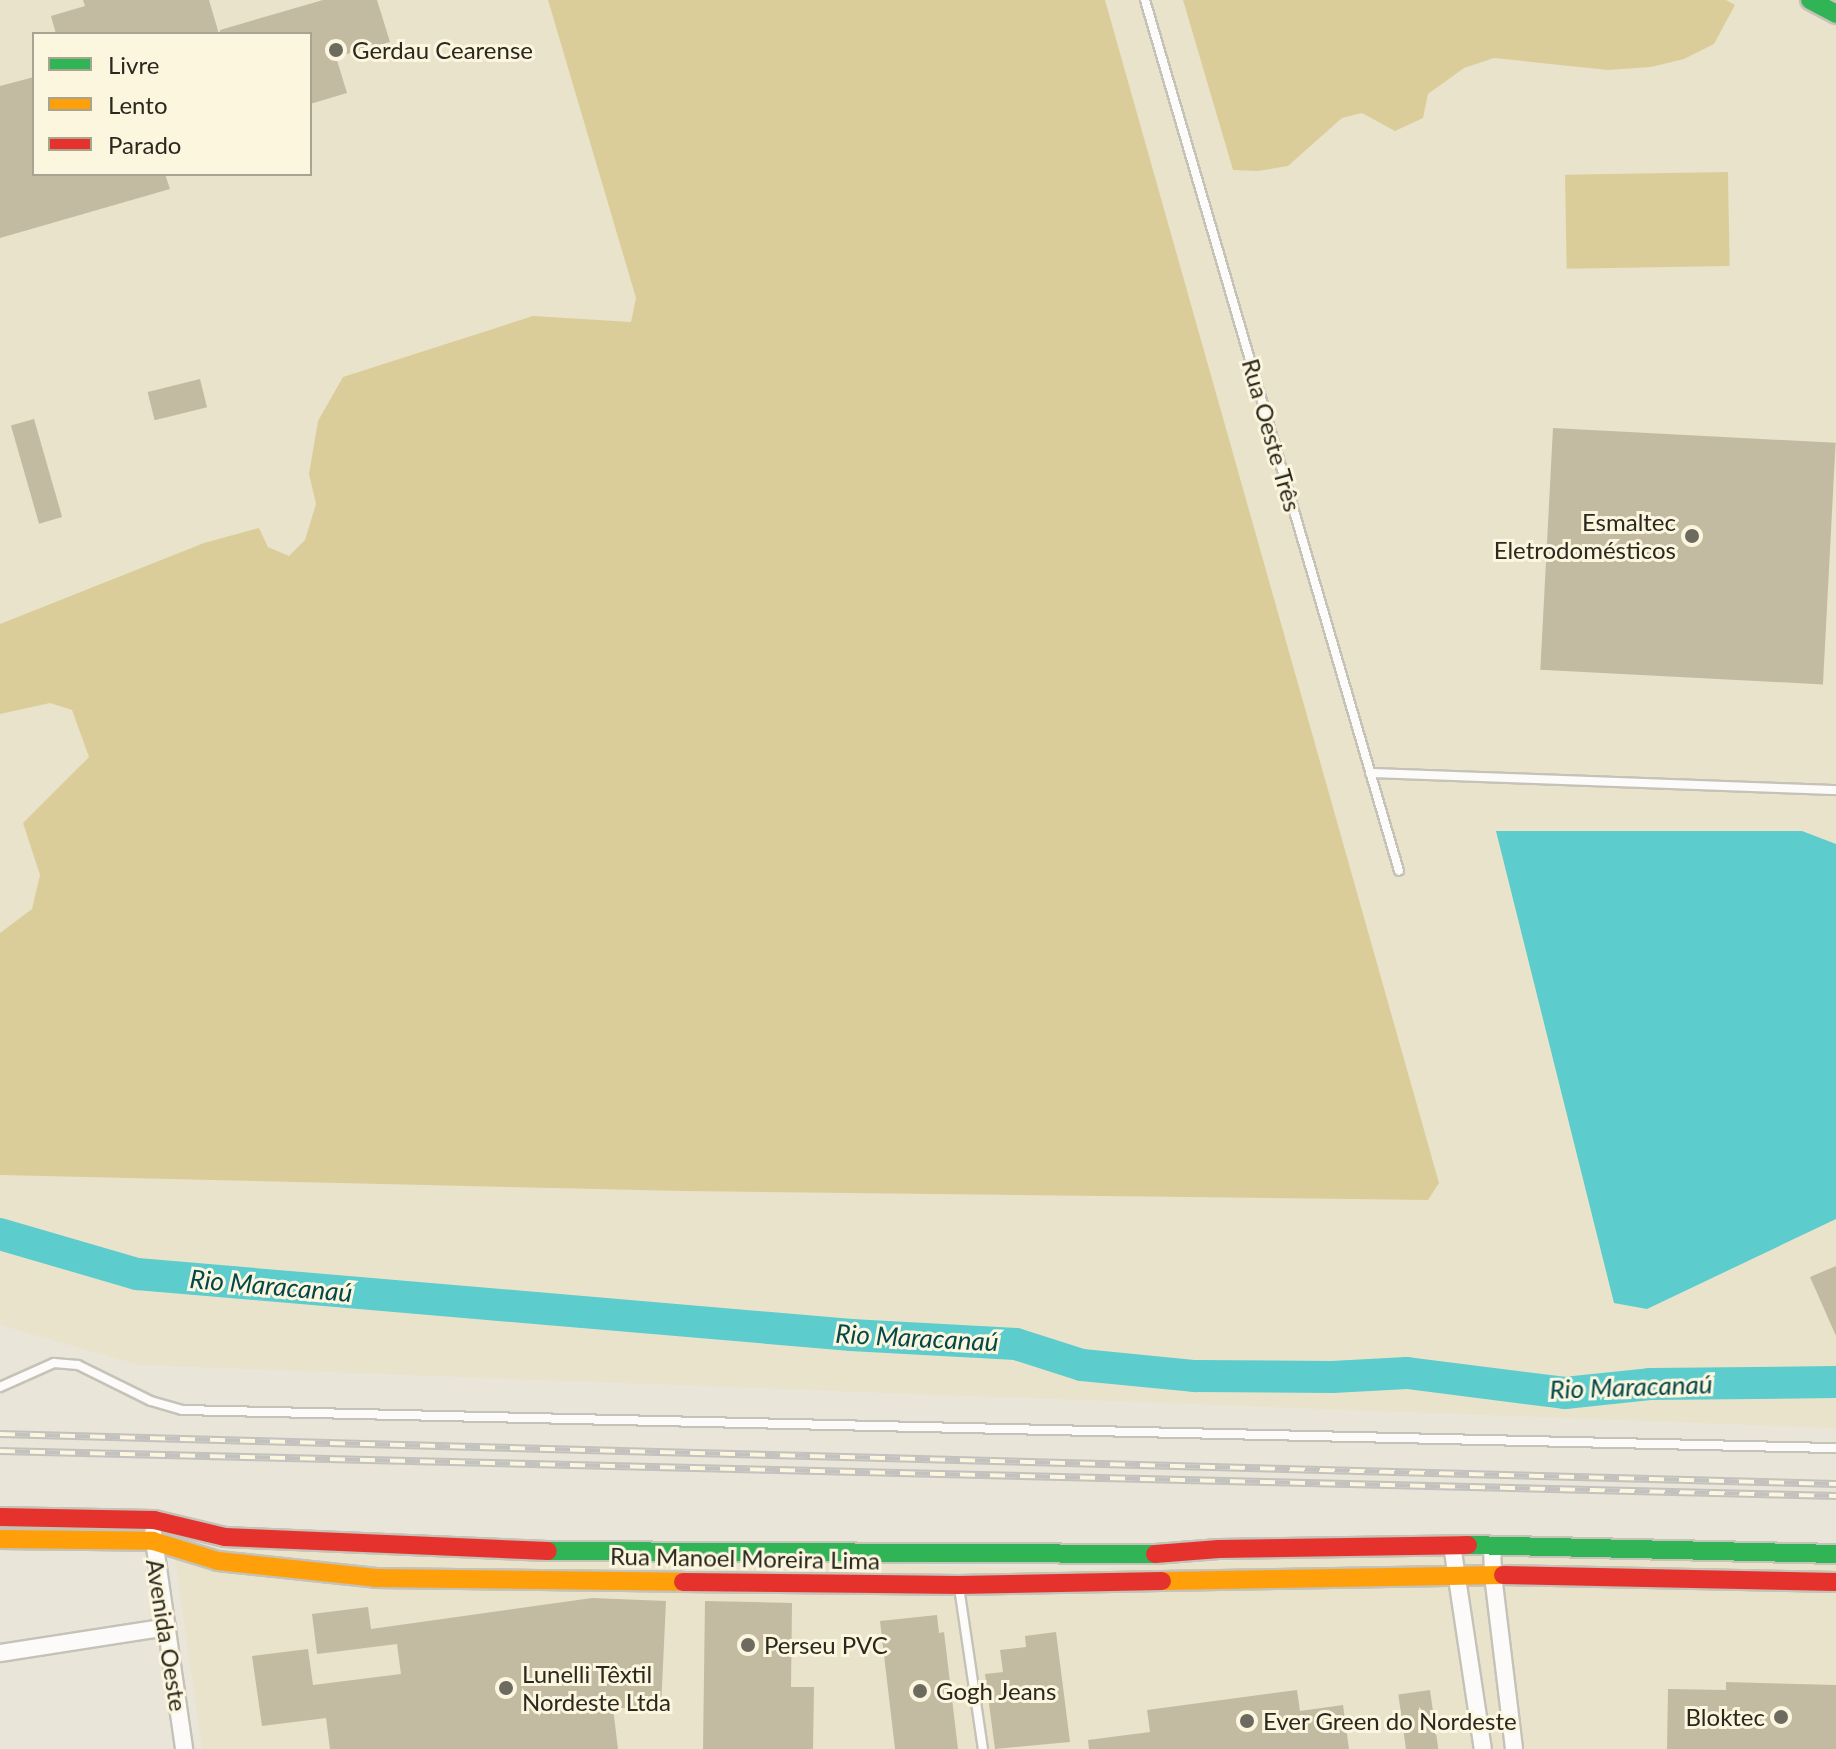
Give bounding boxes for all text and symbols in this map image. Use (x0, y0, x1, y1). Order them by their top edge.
legend (32, 32, 312, 176)
place label: Gerdau Cearense (352, 36, 533, 64)
marker: Gerdau Cearense (327, 41, 345, 59)
text: Livre (108, 50, 159, 79)
text: Lento (108, 90, 168, 119)
text: Parado (108, 130, 181, 159)
street label: Rua Oeste Três (1236, 355, 1308, 515)
place label: Esmaltec Eletrodomésticos (1494, 508, 1676, 564)
marker: Esmaltec Eletrodomésticos (1683, 527, 1701, 545)
water label: Rio Maracanaú (188, 1263, 354, 1309)
water label: Rio Maracanaú (835, 1318, 999, 1358)
water label: Rio Maracanaú (1549, 1369, 1713, 1405)
street label: Rua Manoel Moreira Lima (610, 1541, 880, 1575)
street label: Avenida Oeste (141, 1557, 193, 1713)
place label: Perseu PVC (764, 1631, 888, 1659)
marker: Perseu PVC (739, 1636, 757, 1654)
place label: Lunelli Têxtil Nordeste Ltda (522, 1660, 671, 1716)
place label: Gogh Jeans (936, 1677, 1057, 1705)
marker: Lunelli Têxtil Nordeste Ltda (497, 1679, 515, 1697)
marker: Gogh Jeans (911, 1682, 929, 1700)
place label: Bloktec (1686, 1703, 1765, 1731)
place label: Ever Green do Nordeste (1263, 1707, 1517, 1735)
marker: Bloktec (1772, 1708, 1790, 1726)
marker: Ever Green do Nordeste (1238, 1712, 1256, 1730)

